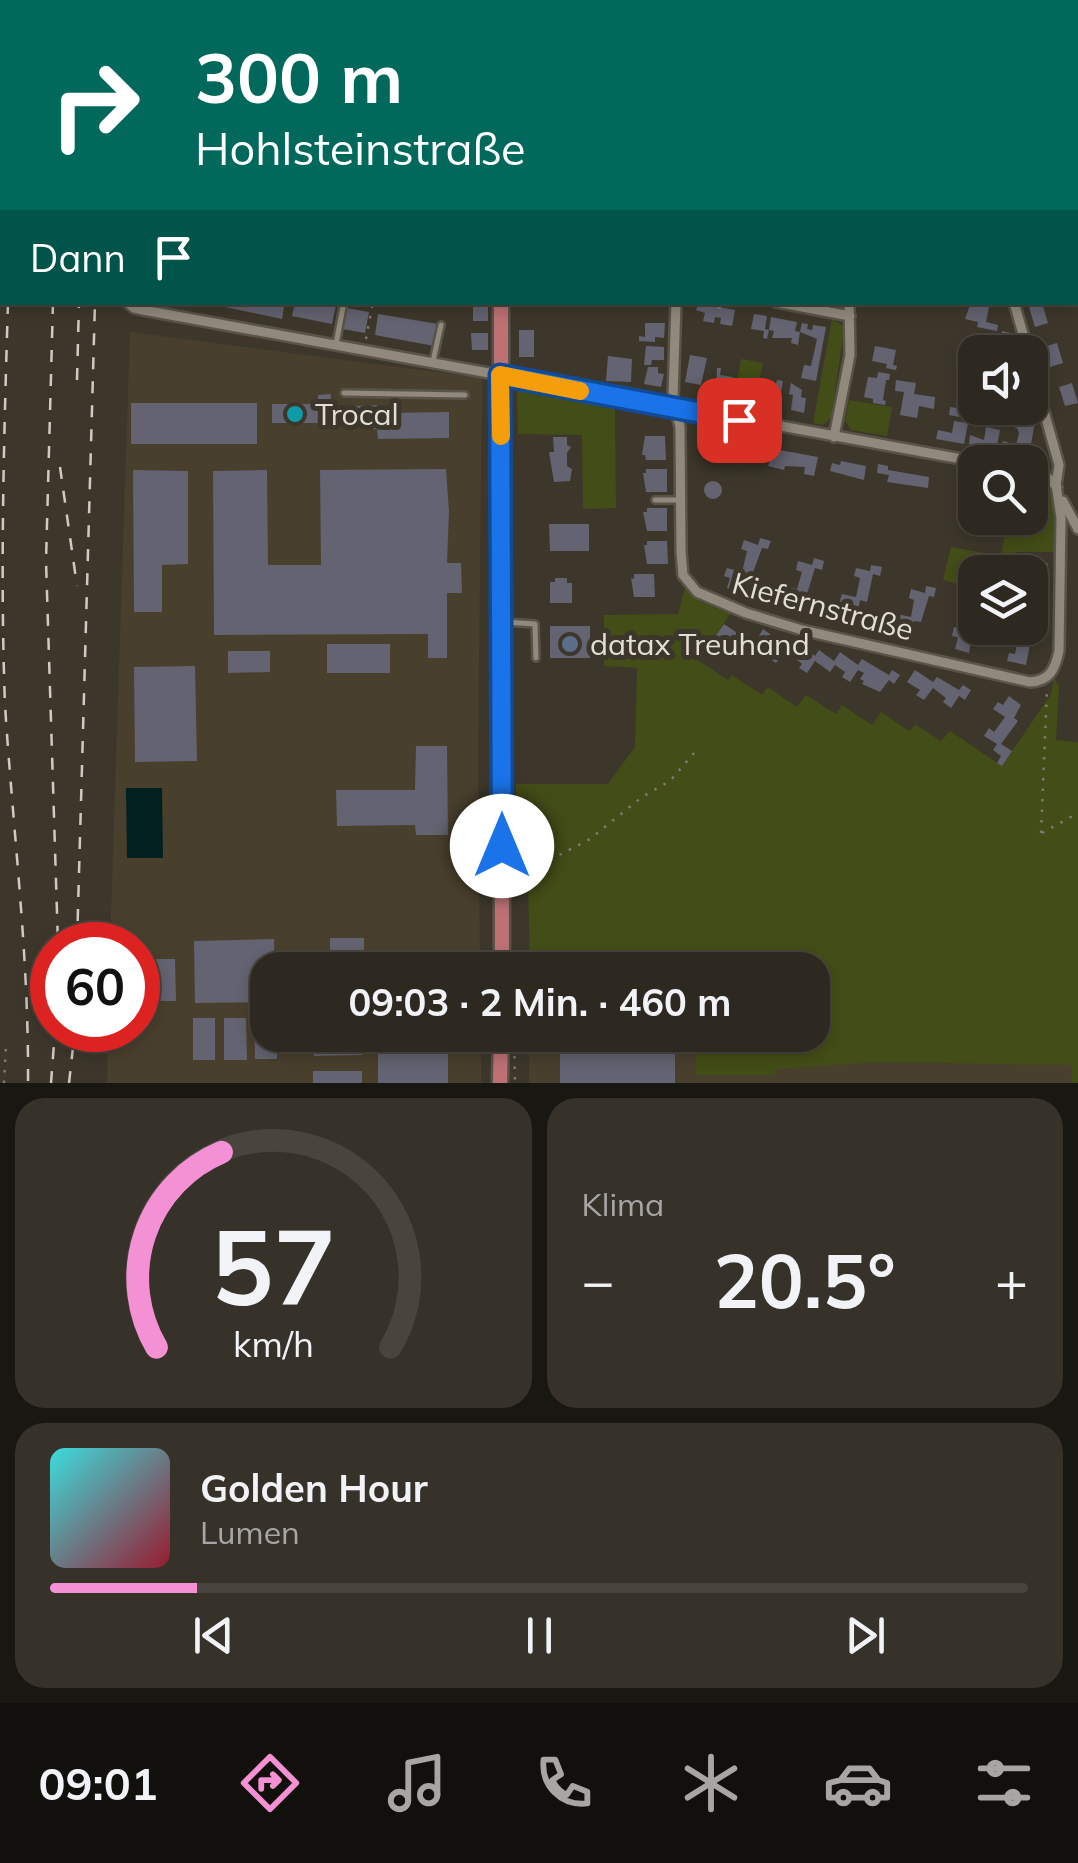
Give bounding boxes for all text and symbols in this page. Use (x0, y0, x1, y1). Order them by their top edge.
text: 300 m (195, 33, 403, 121)
icon: right (30, 40, 160, 170)
text: Hohlsteinstraße (195, 120, 525, 176)
icon: arrive (146, 230, 201, 285)
text: Dann (30, 234, 126, 282)
map controls (958, 335, 1048, 645)
button: sound (958, 335, 1048, 425)
pin (697, 378, 782, 463)
icon: arrive (712, 393, 767, 448)
place label: Trocal (315, 395, 399, 433)
marker: Trocal (284, 403, 306, 425)
button: search (958, 445, 1048, 535)
button: layers (958, 555, 1048, 645)
street label: Kiefernstraße (728, 564, 918, 648)
place label: datax Treuhand (590, 625, 810, 663)
marker: datax Treuhand (559, 633, 581, 655)
position arrow (450, 794, 554, 898)
speed limit sign: 60 (30, 922, 160, 1052)
text: 09:03 · 2 Min. · 460 m (349, 978, 731, 1026)
text: Klima (582, 1184, 664, 1224)
text: 57 (211, 1200, 336, 1331)
text: 20.5° (714, 1233, 896, 1327)
text: − (582, 1246, 615, 1315)
text: + (995, 1246, 1028, 1315)
text: km/h (233, 1321, 314, 1366)
text: Golden Hour (200, 1464, 428, 1512)
text: Lumen (200, 1512, 300, 1552)
icon: previous (186, 1608, 241, 1663)
icon: pause (512, 1608, 567, 1663)
icon: next (838, 1608, 893, 1663)
icon: directions (235, 1748, 305, 1818)
icon: music (382, 1748, 452, 1818)
icon: phone (529, 1748, 599, 1818)
icon: climate (676, 1748, 746, 1818)
icon: car (823, 1748, 893, 1818)
icon: filters (969, 1748, 1039, 1818)
text: 09:01 (38, 1755, 158, 1811)

